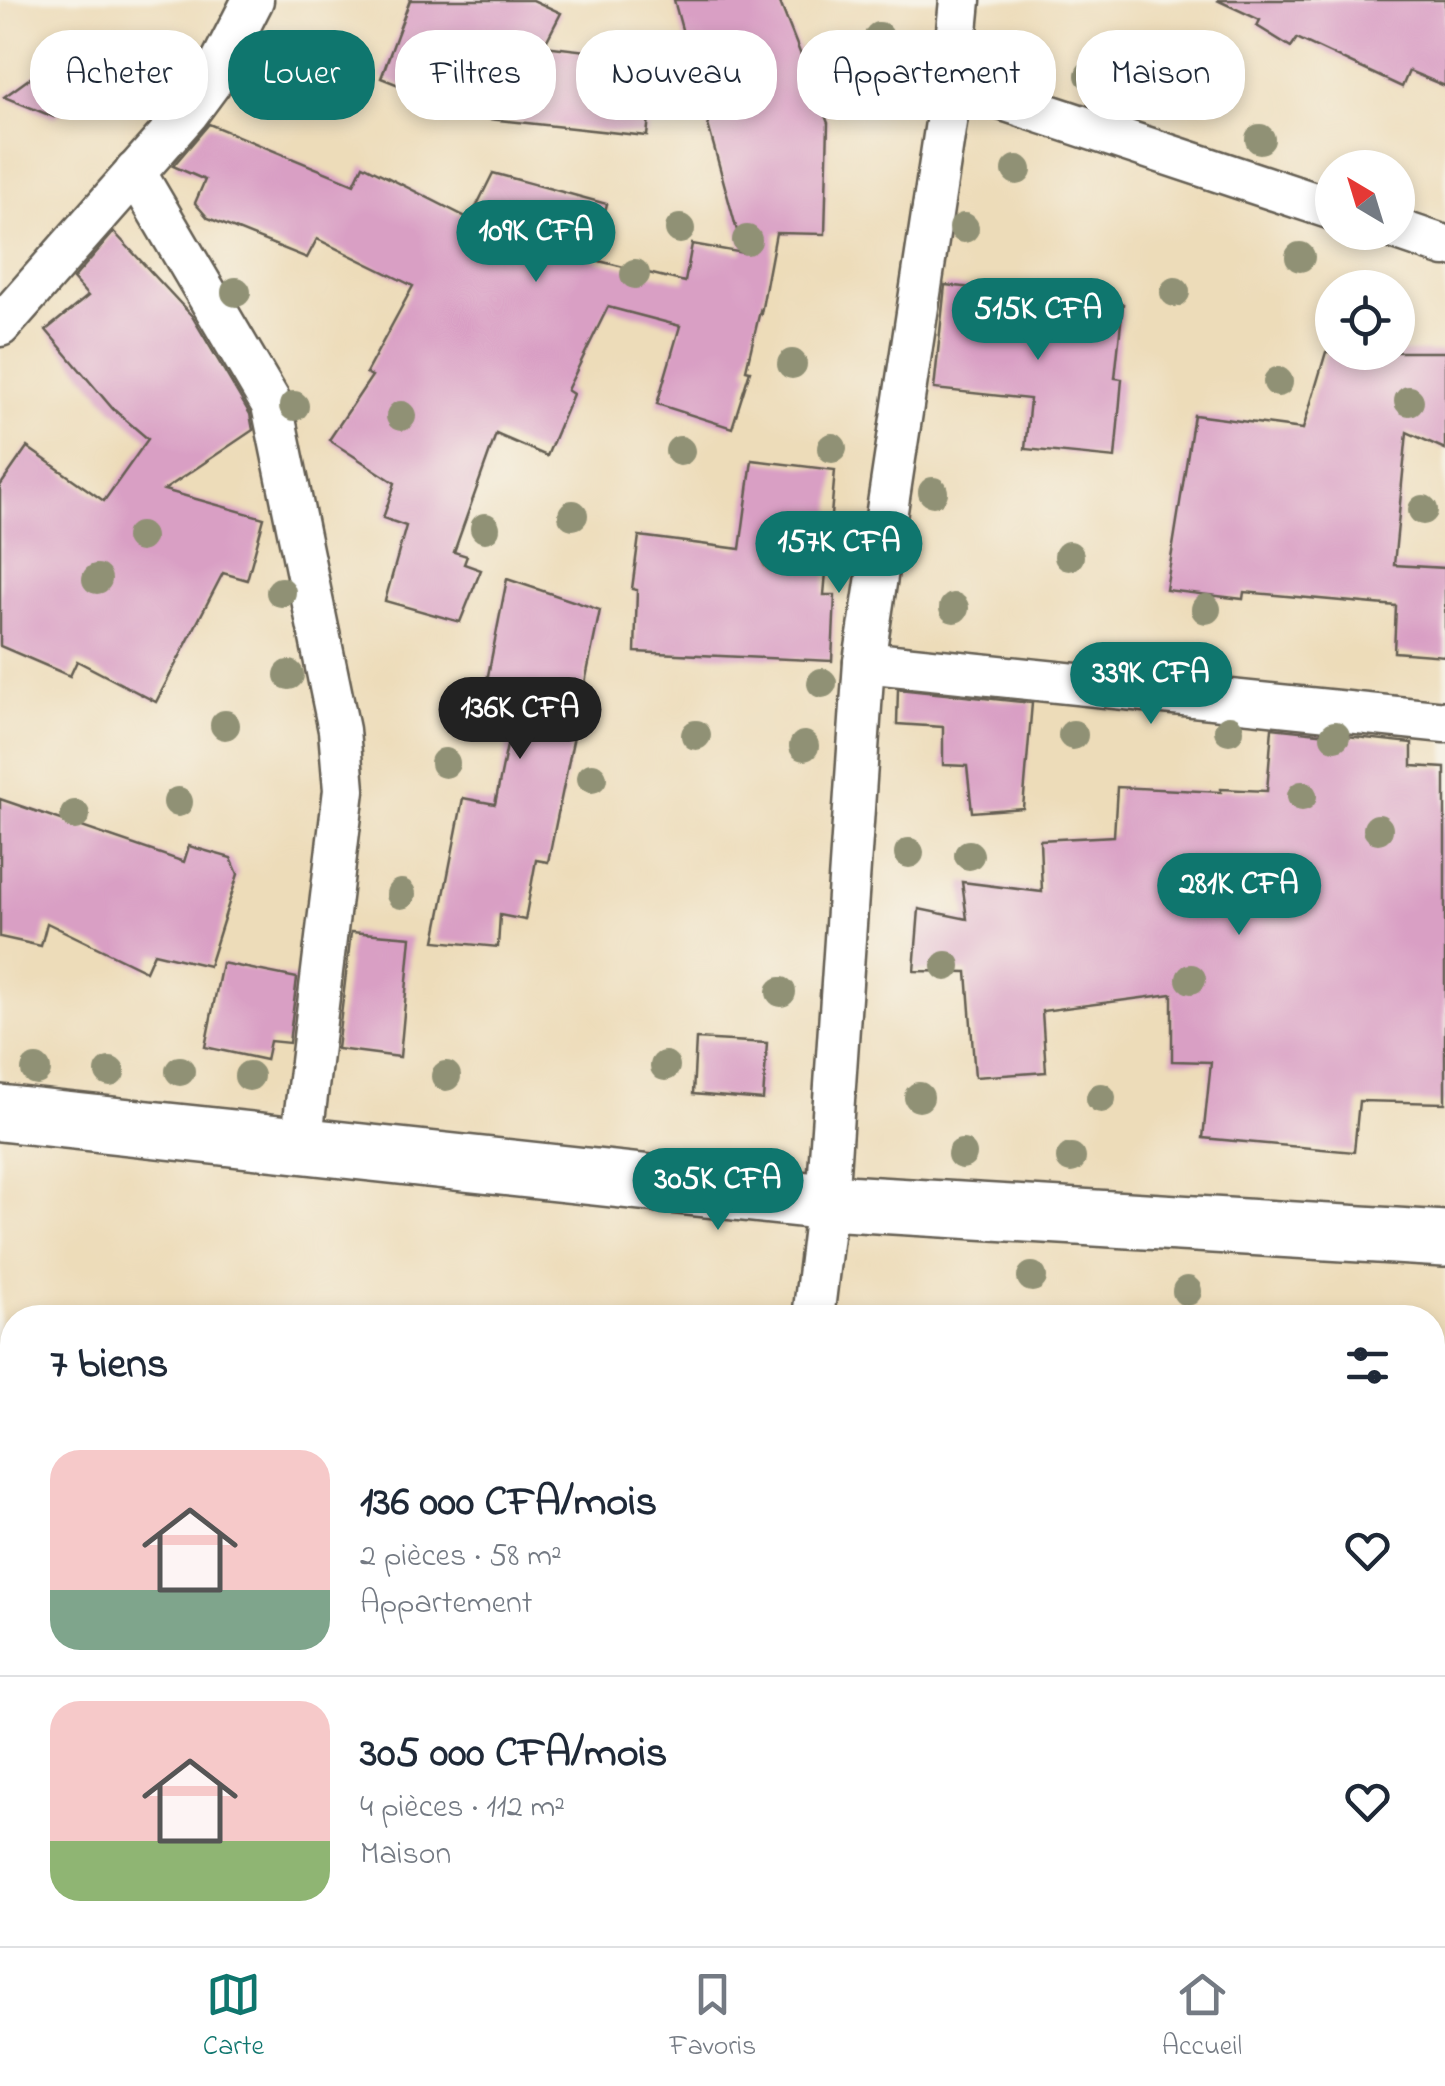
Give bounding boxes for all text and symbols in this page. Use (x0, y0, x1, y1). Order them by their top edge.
chip: Acheter (30, 30, 208, 120)
chip: Louer (228, 30, 375, 120)
chip: Filtres (395, 30, 556, 120)
chip: Nouveau (576, 30, 777, 120)
chip: Appartement (797, 30, 1056, 120)
chip: Maison (1076, 30, 1245, 120)
north arrow (1315, 150, 1415, 250)
map controls (1315, 150, 1415, 370)
pin: 109K CFA (433, 200, 639, 285)
text: 109K CFA (478, 209, 594, 256)
button: locate (1315, 270, 1415, 370)
pin: 515K CFA (935, 278, 1141, 363)
text: 515K CFA (974, 287, 1102, 334)
pin: 157K CFA (736, 511, 942, 596)
text: 157K CFA (777, 520, 901, 567)
pin: 339K CFA (1048, 642, 1254, 727)
text: 339K CFA (1092, 651, 1210, 698)
pin: 136K CFA (417, 677, 623, 762)
text: 136K CFA (460, 686, 580, 733)
pin: 281K CFA (1136, 853, 1342, 938)
text: 281K CFA (1179, 862, 1299, 909)
pin: 305K CFA (615, 1148, 821, 1233)
text: 305K CFA (655, 1157, 781, 1204)
text: 7 biens (50, 1335, 168, 1396)
icon: filters (1340, 1338, 1395, 1393)
text: 136 000 CFA/mois (360, 1473, 657, 1534)
icon: home (130, 1490, 250, 1610)
icon: heart (1340, 1523, 1395, 1578)
text: 2 pièces · 58 m² (360, 1534, 562, 1581)
text: Appartement (360, 1581, 533, 1628)
text: 305 000 CFA/mois (360, 1724, 667, 1785)
icon: home (130, 1741, 250, 1861)
icon: heart (1340, 1774, 1395, 1829)
text: 4 pièces · 112 m² (360, 1785, 565, 1832)
text: Maison (360, 1832, 451, 1879)
tab: Carte (203, 1967, 264, 2068)
tab: Favoris (670, 1967, 756, 2068)
tab: Accueil (1162, 1967, 1242, 2068)

